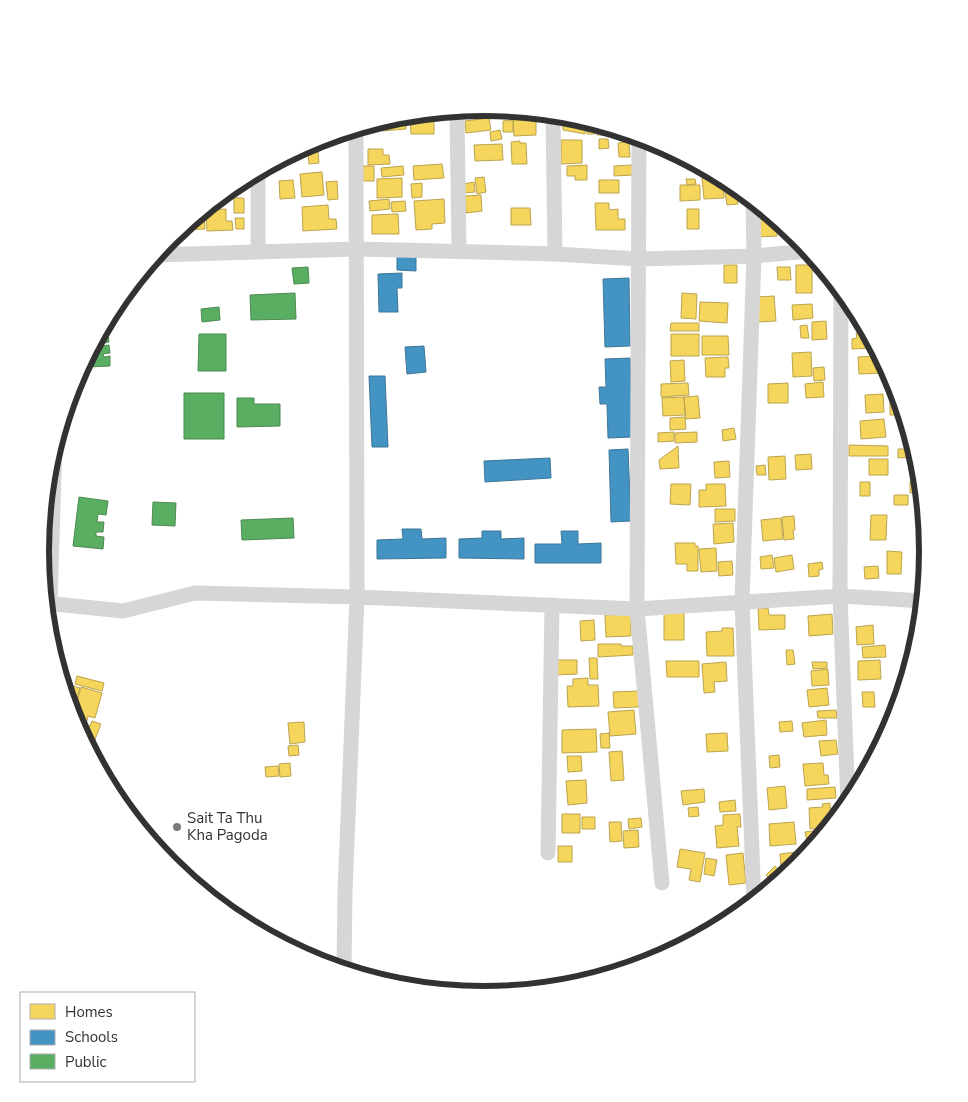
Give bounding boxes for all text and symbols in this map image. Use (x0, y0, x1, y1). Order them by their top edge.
place label: Sait Ta Thu Kha Pagoda (187, 808, 268, 845)
marker: Sait Ta Thu Kha Pagoda (171, 821, 183, 833)
legend (20, 992, 195, 1082)
text: Homes (65, 1002, 113, 1022)
text: Schools (65, 1027, 118, 1047)
text: Public (65, 1052, 106, 1072)

